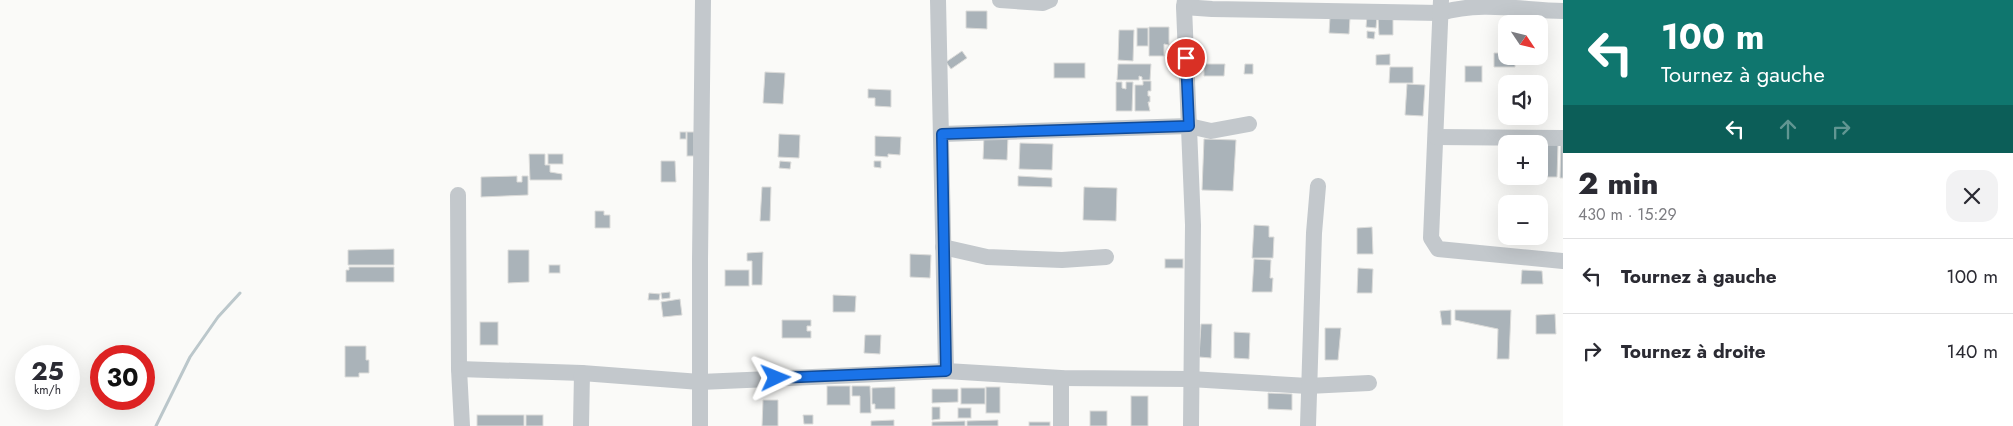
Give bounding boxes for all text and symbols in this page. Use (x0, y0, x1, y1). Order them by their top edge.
text: 100 m (1661, 12, 1764, 62)
north arrow (1498, 15, 1548, 65)
map controls (1498, 15, 1548, 245)
icon: left (1578, 20, 1643, 85)
pin (1165, 37, 1207, 79)
icon: arrive (1172, 44, 1200, 72)
text: Tournez à gauche (1661, 58, 1825, 90)
button: sound (1498, 75, 1548, 125)
icon: left (1721, 115, 1749, 143)
icon: ahead (1774, 115, 1802, 143)
icon: right (1827, 115, 1855, 143)
button: + (1498, 135, 1548, 185)
text: 2 min (1578, 162, 1659, 205)
button: close (1946, 170, 1998, 222)
button: − (1498, 195, 1548, 245)
text: 430 m · 15:29 (1578, 203, 1677, 226)
icon: left (1578, 262, 1606, 290)
text: Tournez à gauche (1621, 263, 1777, 290)
text: 100 m (1946, 263, 1998, 290)
icon: right (1578, 337, 1606, 365)
text: Tournez à droite (1621, 338, 1766, 365)
text: 140 m (1946, 338, 1998, 365)
speed limit sign: 30 (90, 345, 155, 410)
position arrow (749, 351, 801, 403)
text: 25 (31, 353, 64, 389)
text: km/h (34, 381, 61, 399)

